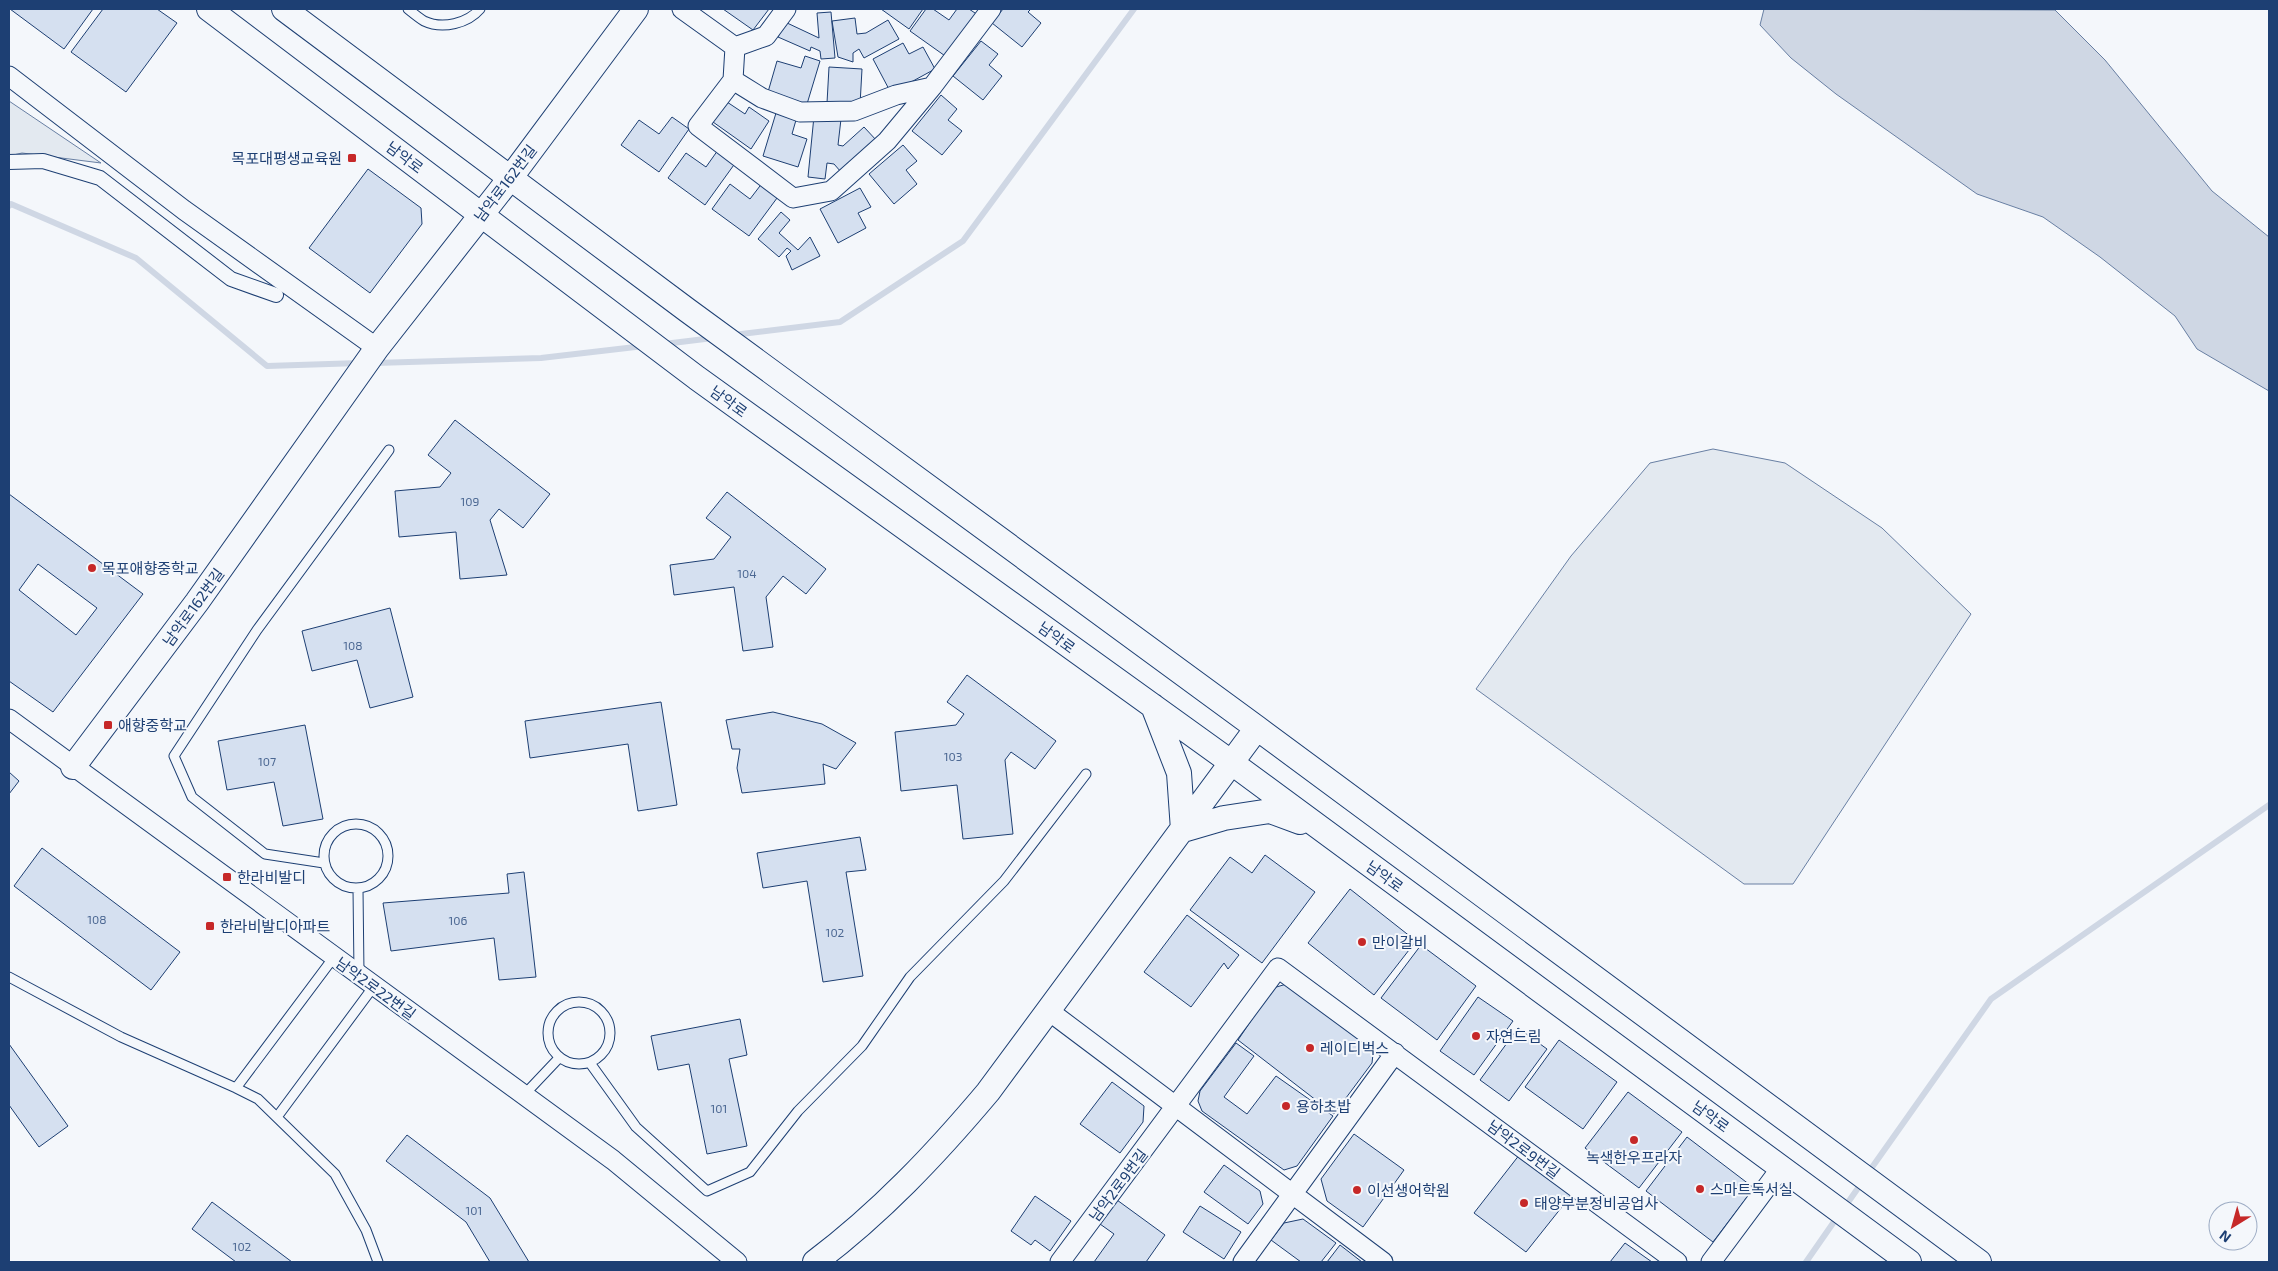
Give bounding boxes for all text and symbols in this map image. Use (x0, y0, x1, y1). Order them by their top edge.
street label: 남악로 (383, 137, 427, 177)
street label: 남악로162번길 (470, 141, 540, 225)
place label: 목포대평생교육원 (232, 149, 342, 167)
marker: 목포대평생교육원 (346, 152, 358, 164)
street label: 남악로 (707, 382, 751, 420)
house number: 109 (461, 494, 480, 508)
place label: 목포애향중학교 (102, 559, 199, 577)
marker: 목포애향중학교 (86, 562, 98, 574)
street label: 남악로162번길 (159, 565, 227, 649)
house number: 104 (737, 566, 757, 580)
street label: 남악로 (1035, 618, 1079, 656)
house number: 108 (343, 638, 363, 652)
place label: 애향중학교 (118, 716, 187, 734)
marker: 애향중학교 (102, 719, 114, 731)
house number: 103 (944, 749, 962, 763)
house number: 107 (258, 754, 276, 768)
street label: 남악로 (1363, 857, 1407, 895)
place label: 한라비발디 (237, 868, 306, 886)
marker: 한라비발디 (221, 871, 233, 883)
house number: 108 (87, 912, 107, 926)
house number: 106 (449, 913, 468, 927)
place label: 한라비발디아파트 (220, 917, 331, 935)
marker: 한라비발디아파트 (204, 920, 216, 932)
house number: 102 (826, 925, 845, 939)
place label: 만이갈비 (1372, 933, 1427, 951)
marker: 만이갈비 (1356, 936, 1368, 948)
street label: 남악2로22번길 (333, 953, 419, 1023)
place label: 자연드림 (1486, 1027, 1541, 1045)
marker: 자연드림 (1470, 1030, 1482, 1042)
place label: 레이디벅스 (1320, 1039, 1389, 1057)
marker: 레이디벅스 (1304, 1042, 1316, 1054)
place label: 용하초밥 (1296, 1097, 1351, 1115)
street label: 남악로 (1689, 1097, 1733, 1135)
marker: 용하초밥 (1280, 1100, 1292, 1112)
house number: 101 (711, 1101, 727, 1115)
street label: 남악2로9번길 (1484, 1116, 1564, 1182)
marker: 녹색한우프라자 (1628, 1134, 1640, 1146)
street label: 남악2로9번길 (1085, 1145, 1151, 1225)
place label: 녹색한우프라자 (1586, 1148, 1682, 1166)
place label: 스마트독서실 (1710, 1180, 1793, 1198)
place label: 이선생어학원 (1367, 1181, 1450, 1199)
marker: 스마트독서실 (1694, 1183, 1706, 1195)
marker: 이선생어학원 (1351, 1184, 1363, 1196)
place label: 태양부분정비공업사 (1534, 1194, 1658, 1212)
marker: 태양부분정비공업사 (1518, 1197, 1530, 1209)
north arrow (2208, 1201, 2258, 1251)
house number: 101 (466, 1203, 482, 1217)
text: N (2216, 1227, 2234, 1247)
house number: 102 (233, 1239, 252, 1253)

